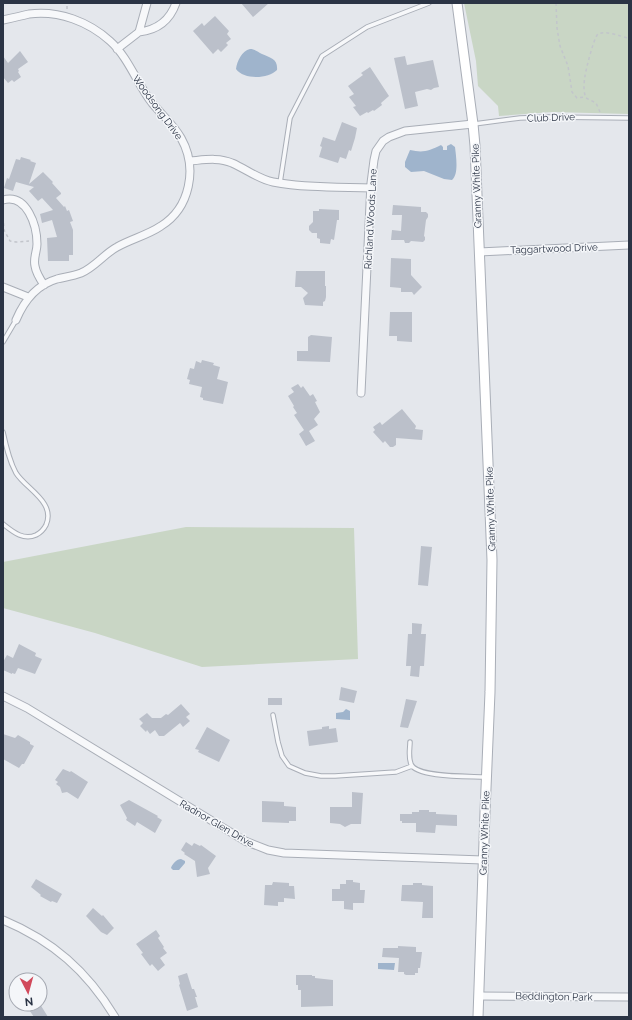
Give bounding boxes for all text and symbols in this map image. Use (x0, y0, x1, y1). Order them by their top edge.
street label: Woodsong Drive (130, 73, 185, 142)
street label: Club Drive (527, 111, 575, 124)
street label: Granny White Pike (470, 143, 483, 228)
street label: Richland Woods Lane (362, 168, 379, 270)
street label: Taggartwood Drive (510, 241, 598, 256)
street label: Granny White Pike (484, 466, 497, 551)
street label: Granny White Pike (478, 790, 491, 875)
street label: Radnor Glen Drive (178, 798, 256, 849)
north arrow (8, 972, 48, 1012)
street label: Beddington Park (515, 990, 593, 1003)
text: N (24, 995, 34, 1008)

